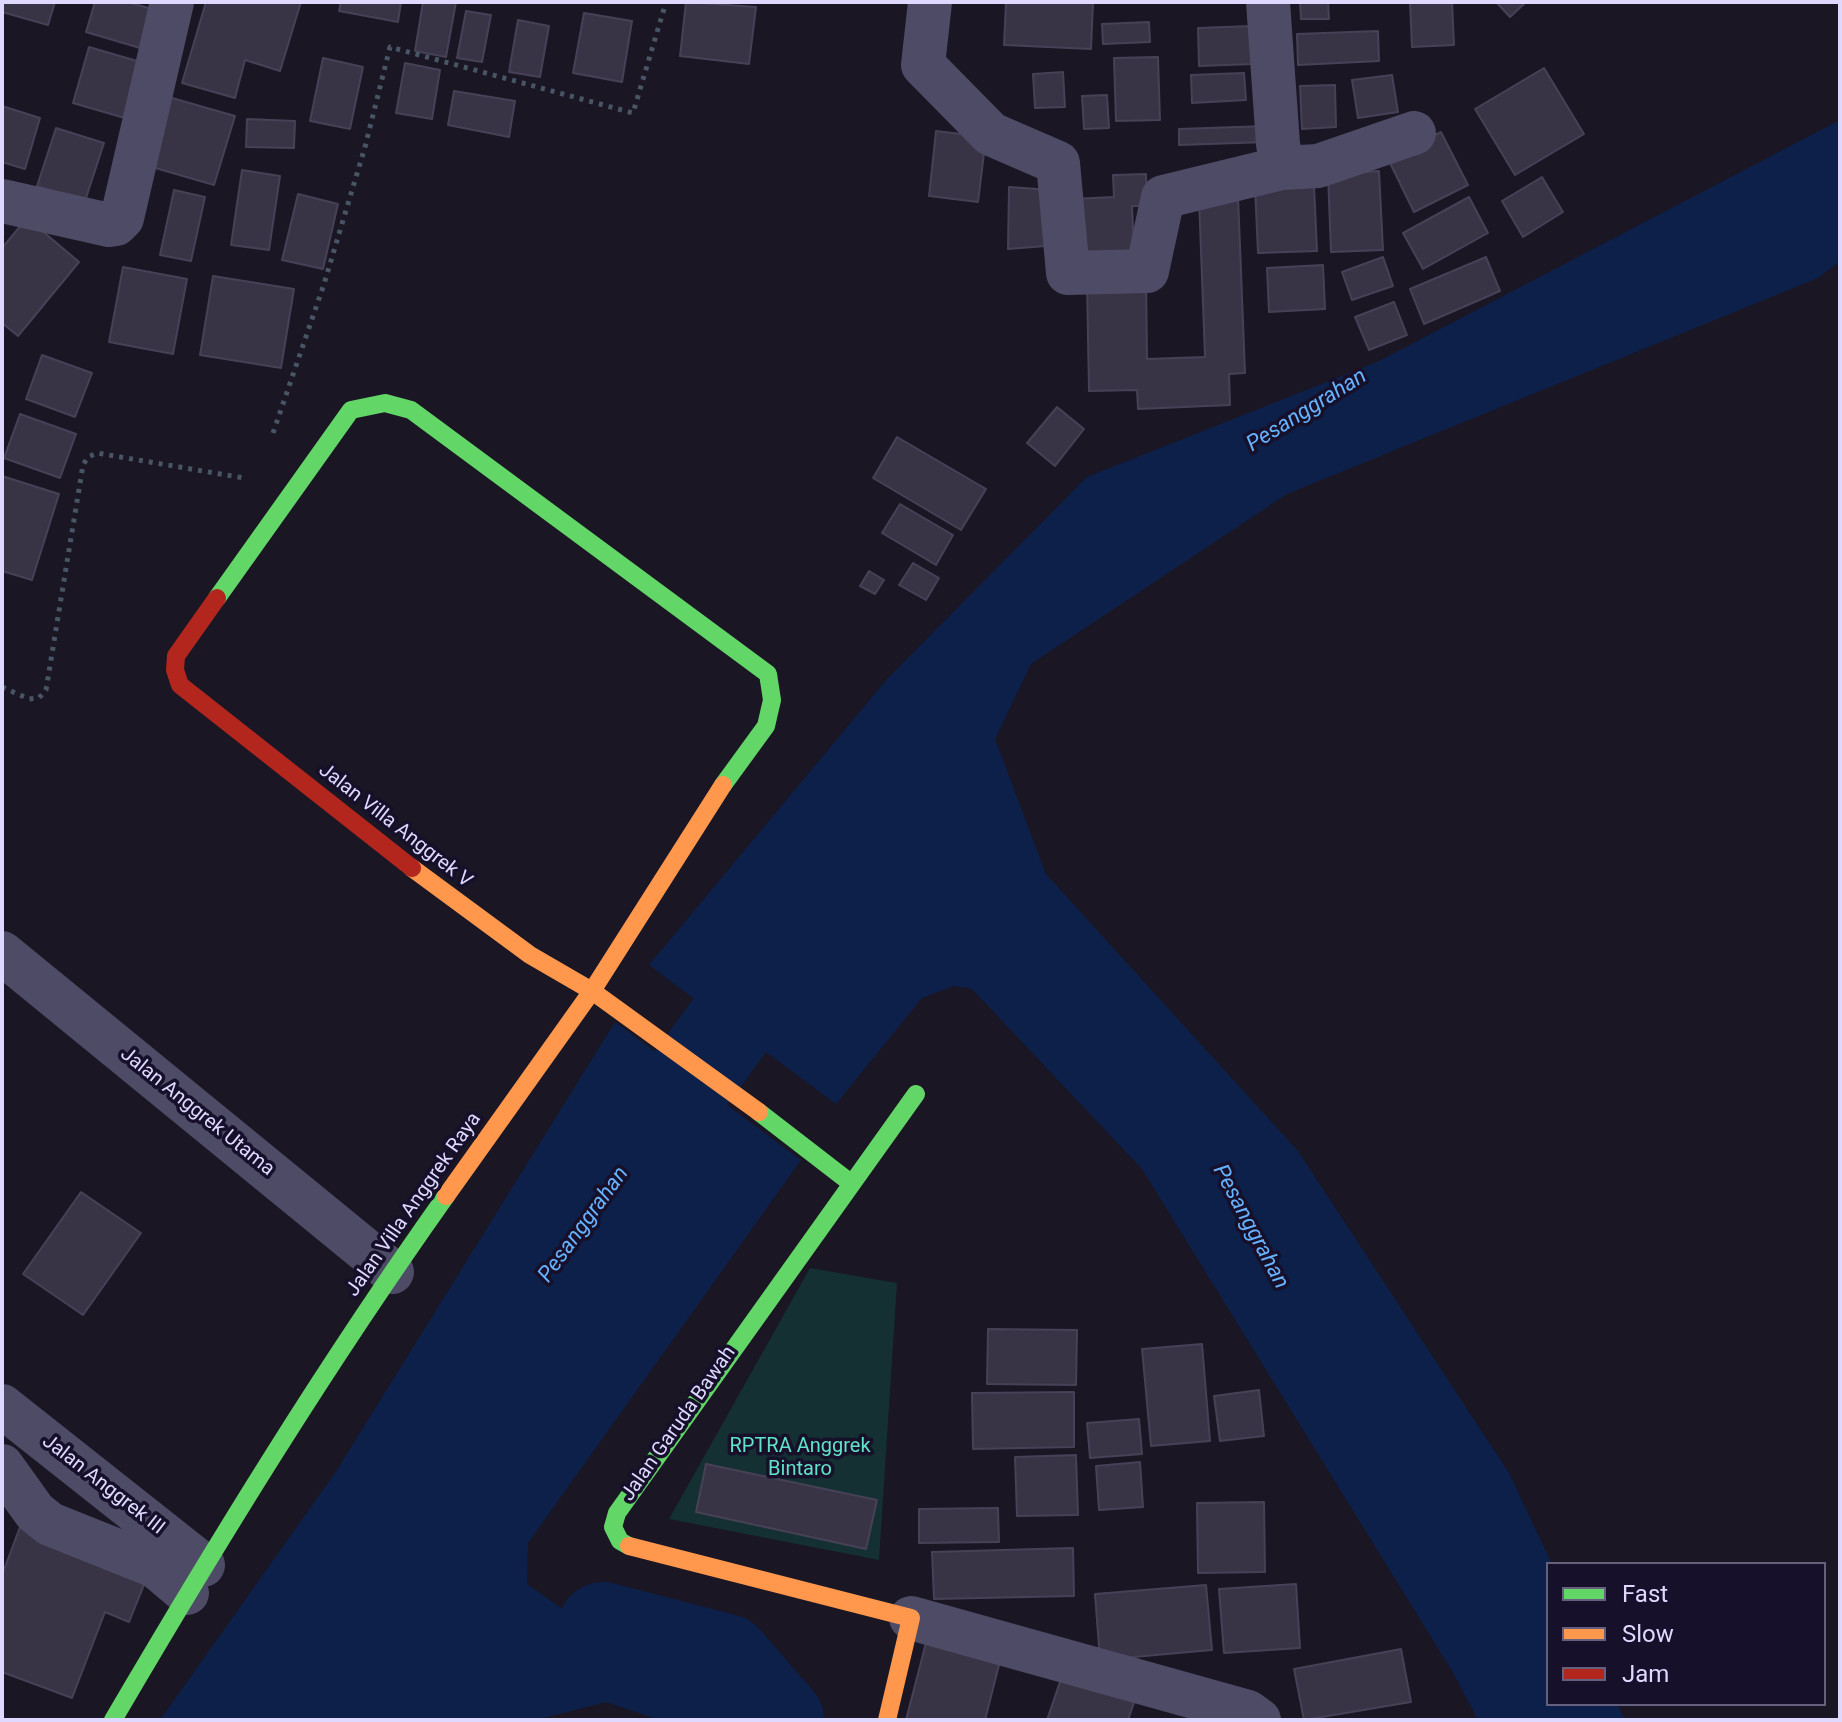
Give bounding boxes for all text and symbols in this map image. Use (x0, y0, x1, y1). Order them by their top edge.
water label: Pesanggrahan (1242, 364, 1372, 458)
street label: Jalan Villa Anggrek V (313, 759, 477, 893)
street label: Jalan Anggrek Utama (115, 1042, 279, 1182)
street label: Jalan Villa Anggrek Raya (341, 1108, 487, 1302)
water label: Pesanggrahan (1206, 1161, 1294, 1293)
water label: Pesanggrahan (533, 1162, 635, 1288)
street label: Jalan Garuda Bawah (617, 1342, 741, 1506)
street label: Jalan Anggrek III (37, 1430, 169, 1540)
park label: RPTRA Anggrek Bintaro (729, 1435, 871, 1482)
legend (1546, 1562, 1826, 1706)
text: Fast (1622, 1580, 1668, 1608)
text: Slow (1622, 1620, 1674, 1648)
text: Jam (1622, 1660, 1669, 1688)

